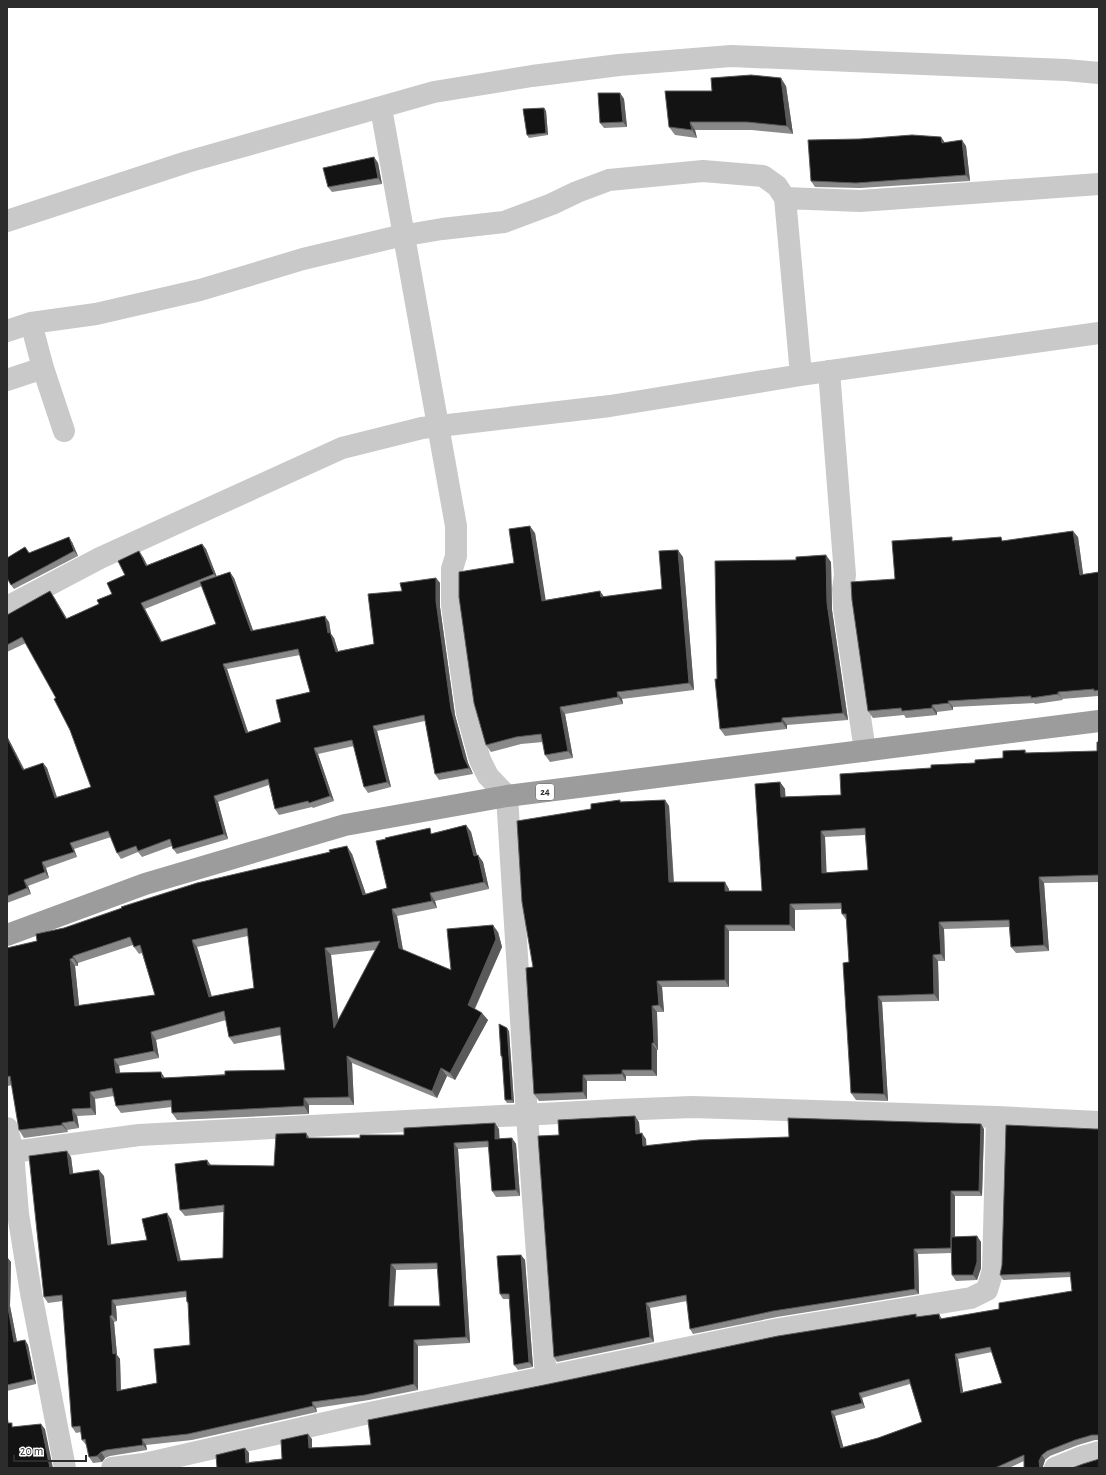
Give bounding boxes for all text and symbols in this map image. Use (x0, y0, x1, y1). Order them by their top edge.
road number: 24 (536, 784, 554, 800)
scale bar (14, 1437, 86, 1463)
text: 20 m (20, 1445, 43, 1457)

